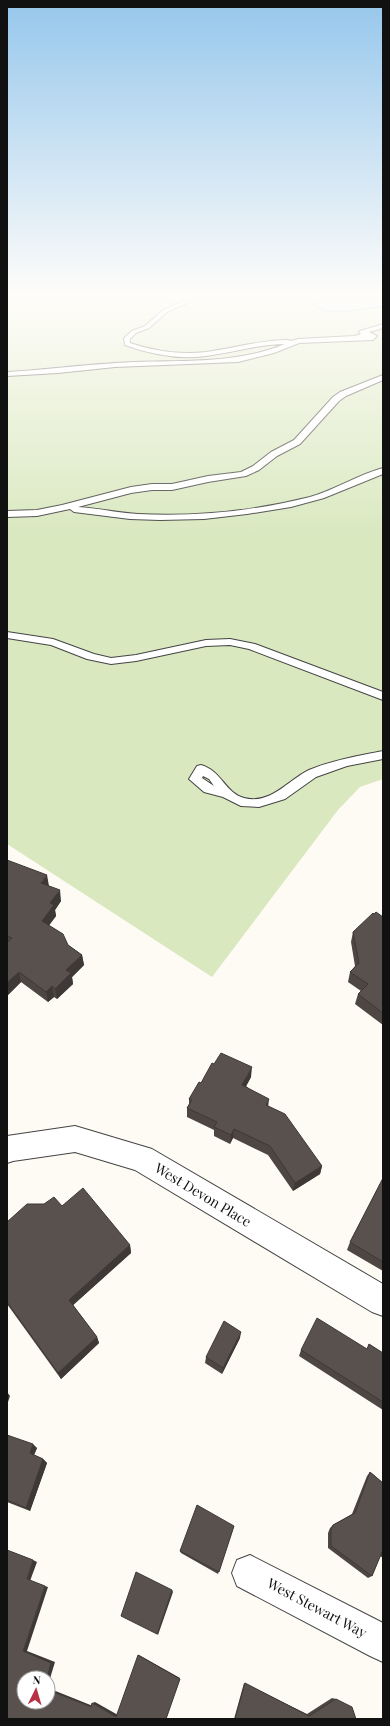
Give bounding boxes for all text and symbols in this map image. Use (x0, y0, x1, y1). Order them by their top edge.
street label: West Devon Place (151, 1158, 255, 1231)
street label: West Stewart Way (263, 1573, 370, 1642)
north arrow (16, 1670, 56, 1710)
text: N (32, 1672, 42, 1687)

